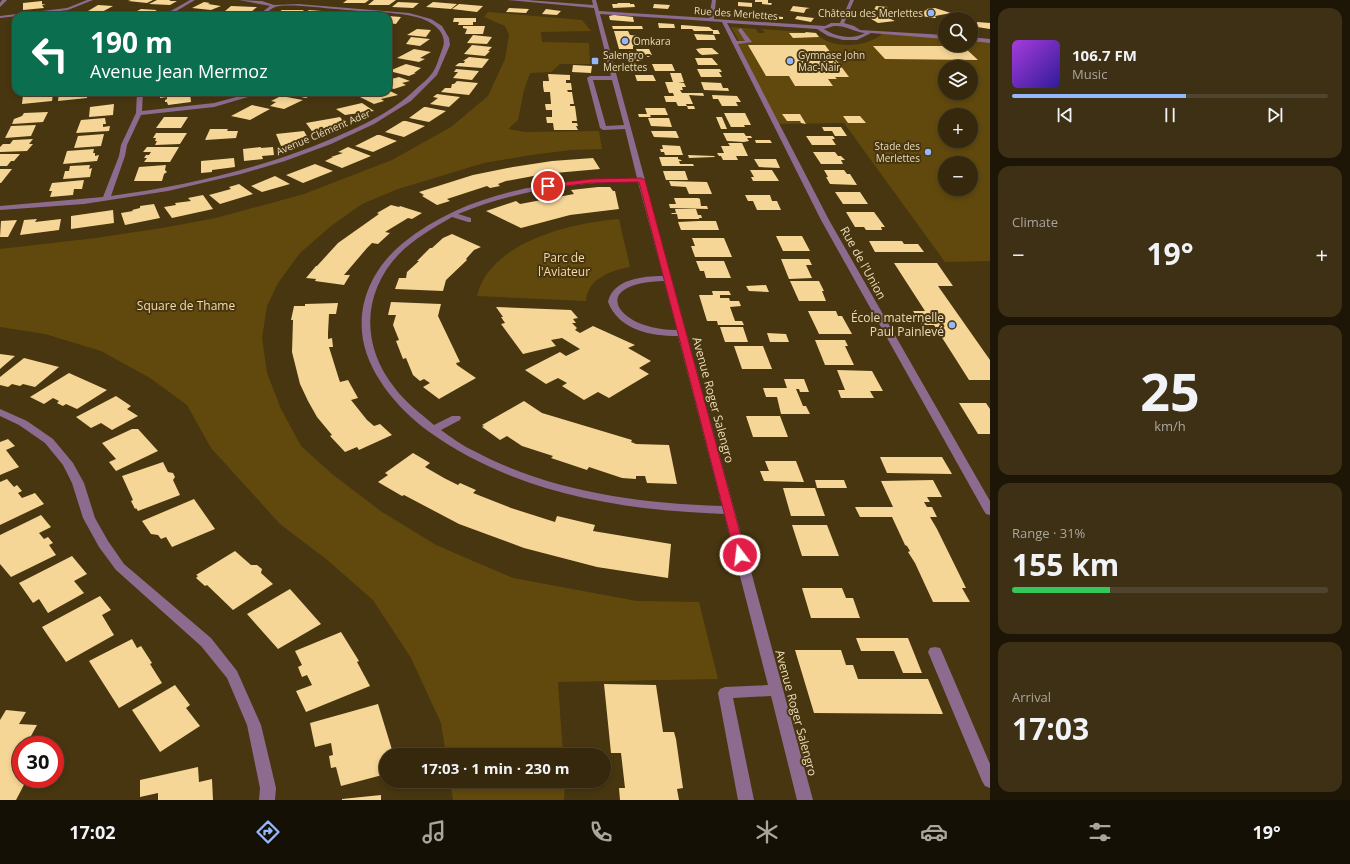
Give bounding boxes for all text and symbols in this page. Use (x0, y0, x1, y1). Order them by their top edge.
street label: Rue des Merlettes (694, 3, 779, 23)
place label: Château des Merlettes (818, 6, 923, 20)
marker: Château des Merlettes (926, 8, 936, 18)
map controls (938, 12, 978, 196)
button: search (938, 12, 978, 52)
text: 190 m (90, 23, 173, 61)
icon: left (24, 28, 76, 80)
place label: Omkara (633, 34, 671, 48)
marker: Omkara (620, 36, 630, 46)
text: 106.7 FM (1072, 45, 1137, 65)
place label: Salengro - Merlettes (603, 48, 650, 74)
place label: Gymnase John Mac-Nair (798, 48, 865, 74)
marker: Salengro - Merlettes (590, 56, 600, 66)
marker: Gymnase John Mac-Nair (785, 56, 795, 66)
text: Avenue Jean Mermoz (90, 59, 268, 83)
button: layers (938, 60, 978, 100)
text: Music (1072, 65, 1107, 83)
icon: previous (1054, 104, 1076, 126)
icon: pause (1159, 104, 1181, 126)
icon: next (1264, 104, 1286, 126)
street label: Avenue Clément Ader (274, 106, 372, 158)
button: + (938, 108, 978, 148)
place label: Stade des Merlettes (875, 139, 920, 165)
marker: Stade des Merlettes (923, 147, 933, 157)
button: − (938, 156, 978, 196)
pin (531, 169, 565, 203)
icon: arrive (537, 175, 559, 197)
text: Climate (1012, 213, 1058, 231)
street label: Rue de l'Union (836, 223, 891, 302)
text: 19° (1146, 233, 1194, 274)
text: − (1012, 239, 1025, 269)
text: + (1315, 239, 1328, 269)
park label: Parc de l'Aviateur (538, 249, 590, 280)
park label: Square de Thame (137, 297, 235, 314)
place label: École maternelle Paul Painlevé (851, 309, 944, 340)
marker: École maternelle Paul Painlevé (947, 320, 957, 330)
street label: Avenue Roger Salengro (688, 335, 738, 465)
text: 25 (1140, 355, 1200, 426)
text: km/h (1154, 417, 1186, 435)
text: Range · 31% (1012, 524, 1085, 542)
position arrow (719, 534, 761, 576)
text: 155 km (1012, 544, 1119, 585)
street label: Avenue Roger Salengro (771, 648, 821, 778)
text: Arrival (1012, 688, 1051, 706)
text: 17:03 (1012, 708, 1089, 749)
speed limit sign: 30 (12, 736, 64, 788)
text: 17:03 · 1 min · 230 m (421, 758, 569, 778)
icon: directions (254, 818, 282, 846)
icon: music (420, 818, 448, 846)
icon: phone (587, 818, 615, 846)
icon: climate (753, 818, 781, 846)
icon: car (920, 818, 948, 846)
icon: filters (1086, 818, 1114, 846)
text: 17:02 (69, 820, 116, 844)
text: 19° (1252, 820, 1281, 844)

